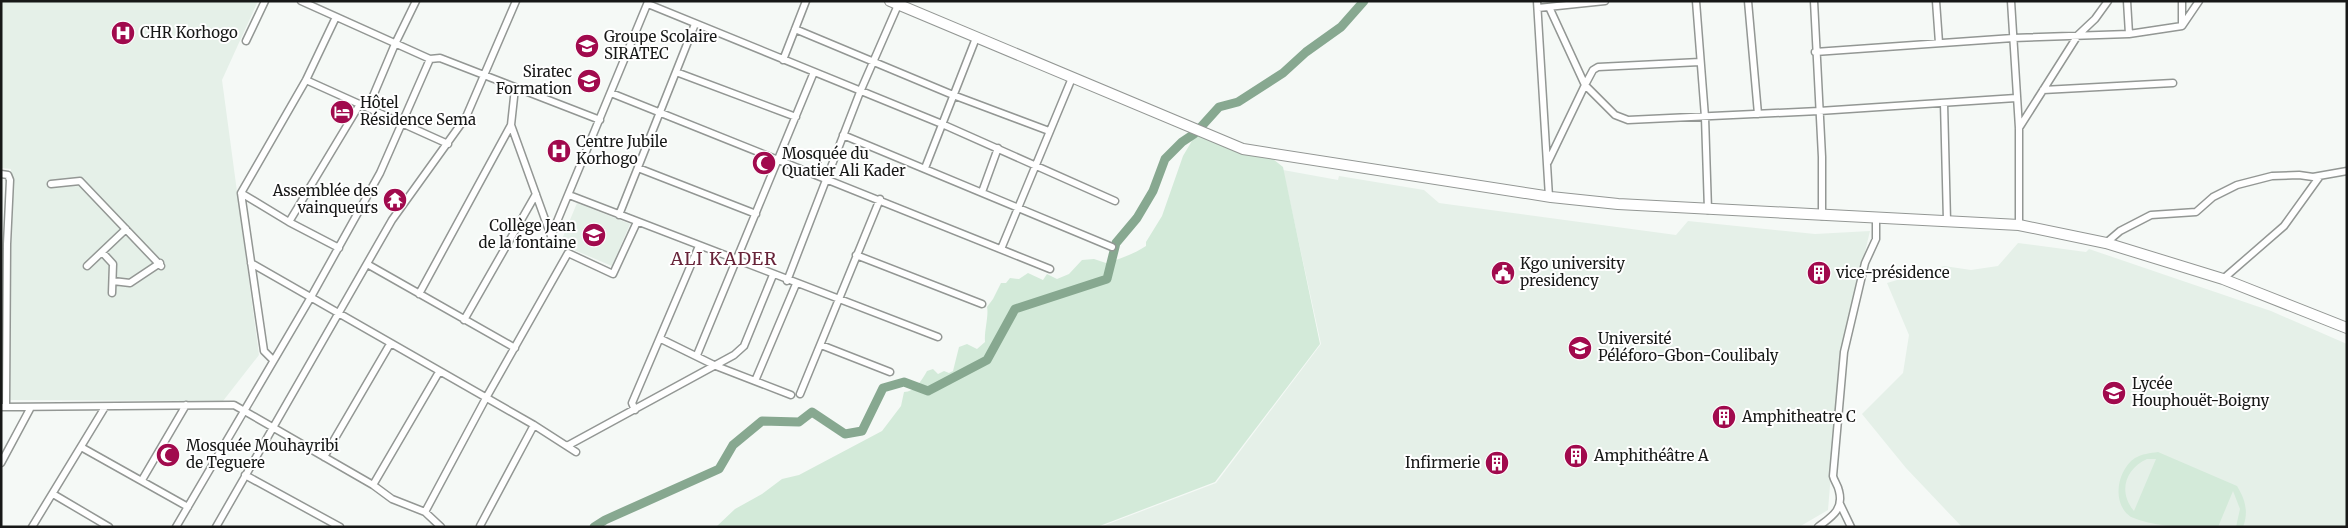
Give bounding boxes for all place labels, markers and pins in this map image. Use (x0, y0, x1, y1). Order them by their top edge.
hospital icon: CHR Korhogo (110, 20, 136, 46)
place label: CHR Korhogo (140, 23, 238, 42)
place label: Groupe Scolaire SIRATEC (604, 27, 717, 63)
school or university icon: Groupe Scolaire SIRATEC (574, 33, 600, 59)
place label: Siratec Formation (496, 62, 572, 98)
school or university icon: Siratec Formation (576, 68, 602, 94)
place label: Hôtel Résidence Sema (360, 93, 476, 129)
hotel icon: Hôtel Résidence Sema (329, 99, 355, 125)
place label: Centre Jubile Korhogo (576, 132, 667, 168)
hospital icon: Centre Jubile Korhogo (546, 138, 572, 164)
place label: Mosquée du Quatier Ali Kader (782, 144, 906, 180)
mosque icon: Mosquée du Quatier Ali Kader (751, 150, 777, 176)
place label: Assemblée des vainqueurs (272, 181, 378, 217)
temple icon: Assemblée des vainqueurs (382, 187, 408, 213)
place label: Collège Jean de la fontaine (479, 216, 576, 252)
school or university icon: Collège Jean de la fontaine (581, 222, 607, 248)
place label: Kgo university presidency (1520, 254, 1625, 290)
public building icon: Kgo university presidency (1490, 260, 1516, 286)
building icon: vice-présidence (1806, 260, 1832, 286)
place label: vice-présidence (1835, 263, 1950, 282)
place label: Université Péléforo-Gbon-Coulibaly (1598, 329, 1779, 365)
school or university icon: Université Péléforo-Gbon-Coulibaly (1567, 335, 1593, 361)
place label: Lycée Houphouët-Boigny (2132, 374, 2270, 410)
school or university icon: Lycée Houphouët-Boigny (2101, 380, 2127, 406)
building icon: Amphitheatre C (1711, 404, 1737, 430)
place label: Amphitheatre C (1741, 407, 1856, 426)
place label: Mosquée Mouhayribi de Teguere (186, 436, 339, 472)
mosque icon: Mosquée Mouhayribi de Teguere (155, 442, 181, 468)
building icon: Amphithéâtre A (1563, 443, 1589, 469)
place label: Amphithéâtre A (1593, 446, 1709, 465)
building icon: Infirmerie (1484, 450, 1510, 476)
place label: Infirmerie (1405, 453, 1480, 472)

